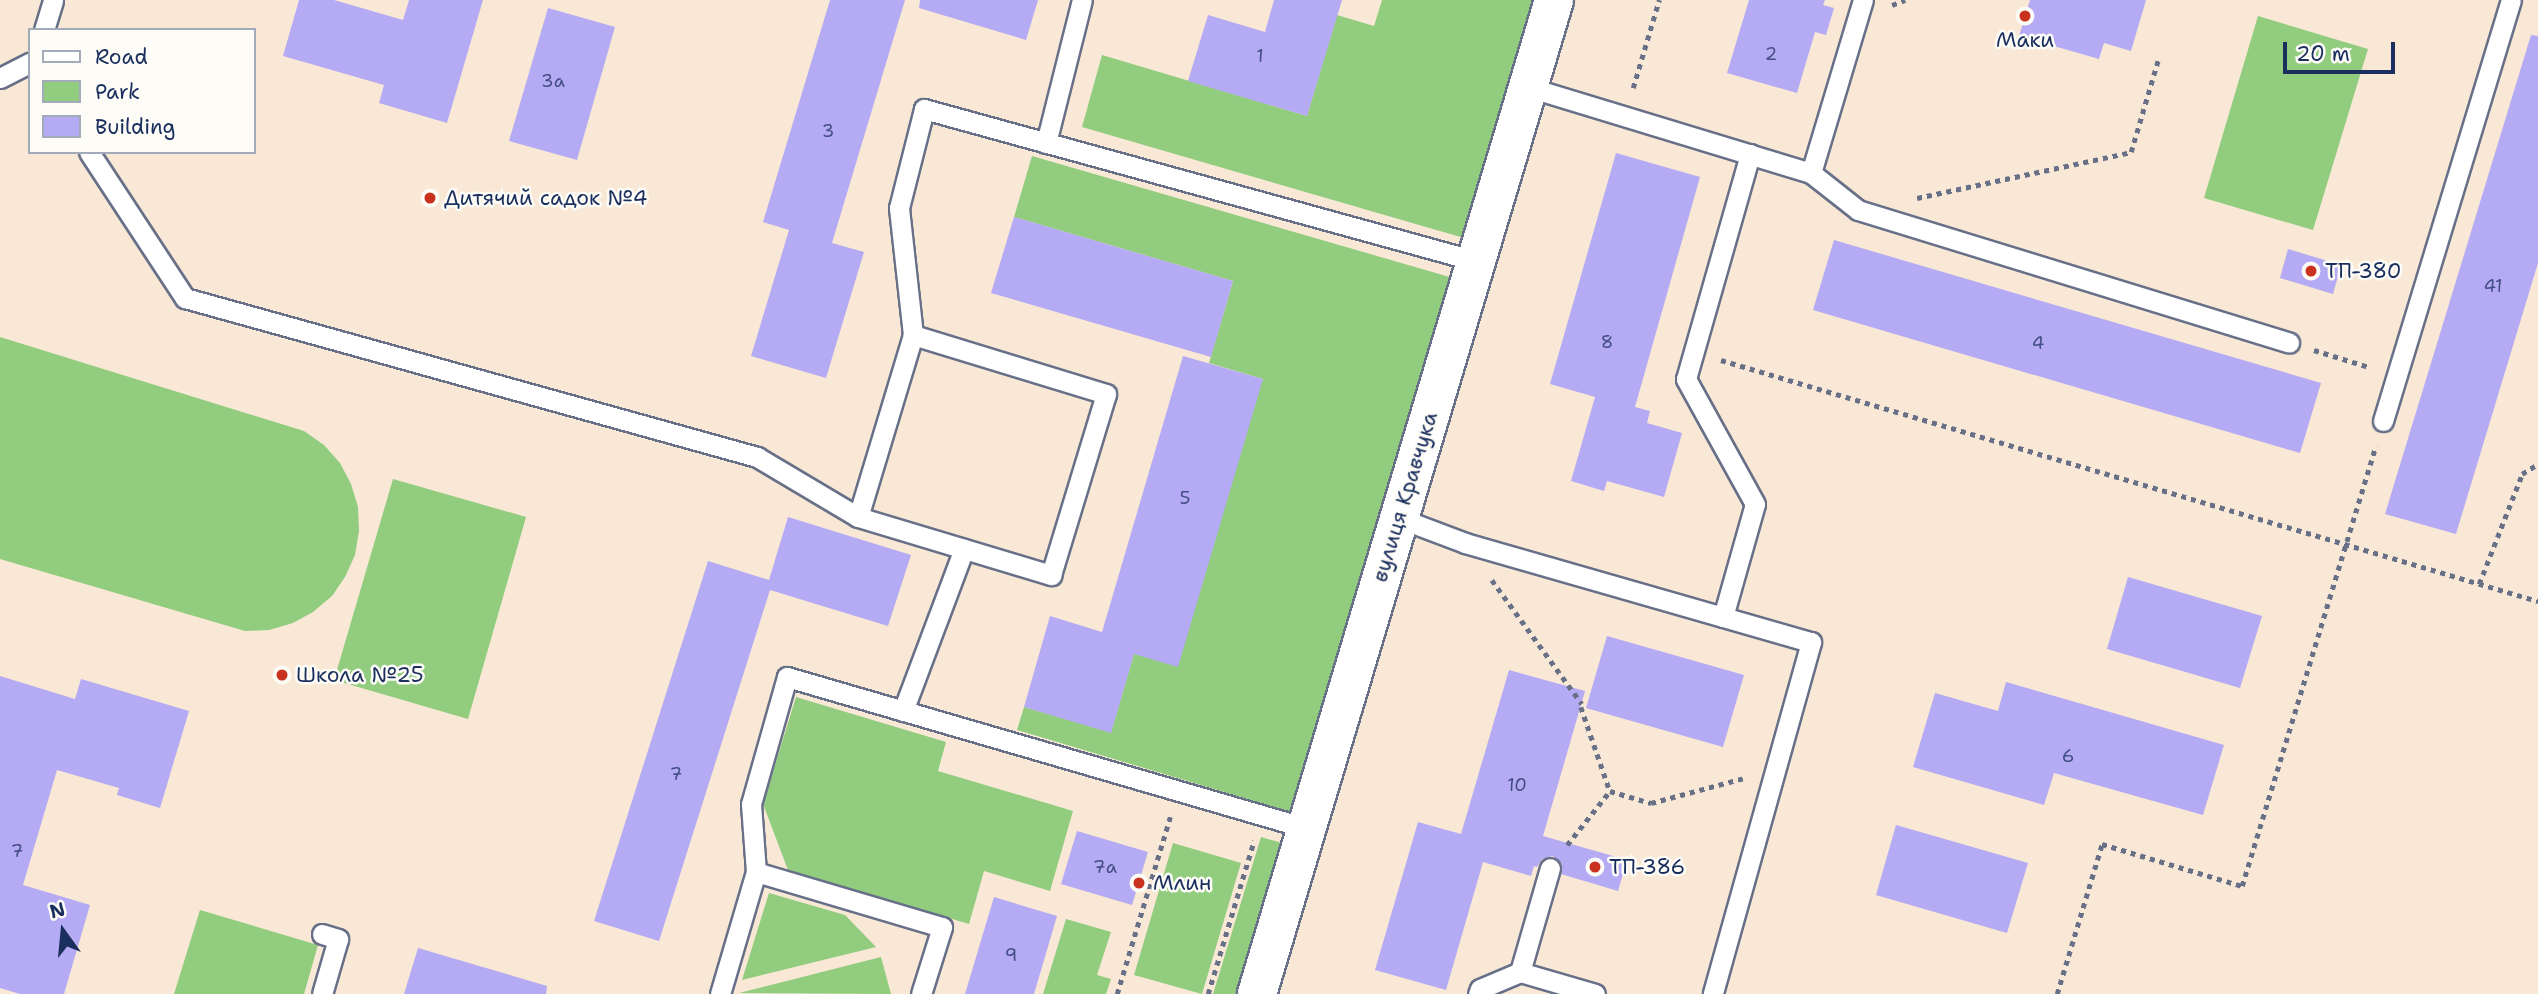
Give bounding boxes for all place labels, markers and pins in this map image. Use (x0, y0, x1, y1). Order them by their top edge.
marker: Маки (2017, 8, 2033, 24)
place label: Маки (1996, 27, 2054, 53)
place label: Дитячий садок №4 (444, 185, 647, 211)
marker: Дитячий садок №4 (422, 190, 438, 206)
place label: ТП-380 (2325, 258, 2401, 284)
marker: ТП-380 (2303, 263, 2319, 279)
place label: Школа №25 (296, 662, 424, 688)
marker: Школа №25 (274, 667, 290, 683)
place label: ТП-386 (1609, 854, 1685, 880)
marker: ТП-386 (1587, 859, 1603, 875)
place label: Млин (1153, 870, 1211, 896)
marker: Млин (1131, 875, 1147, 891)

